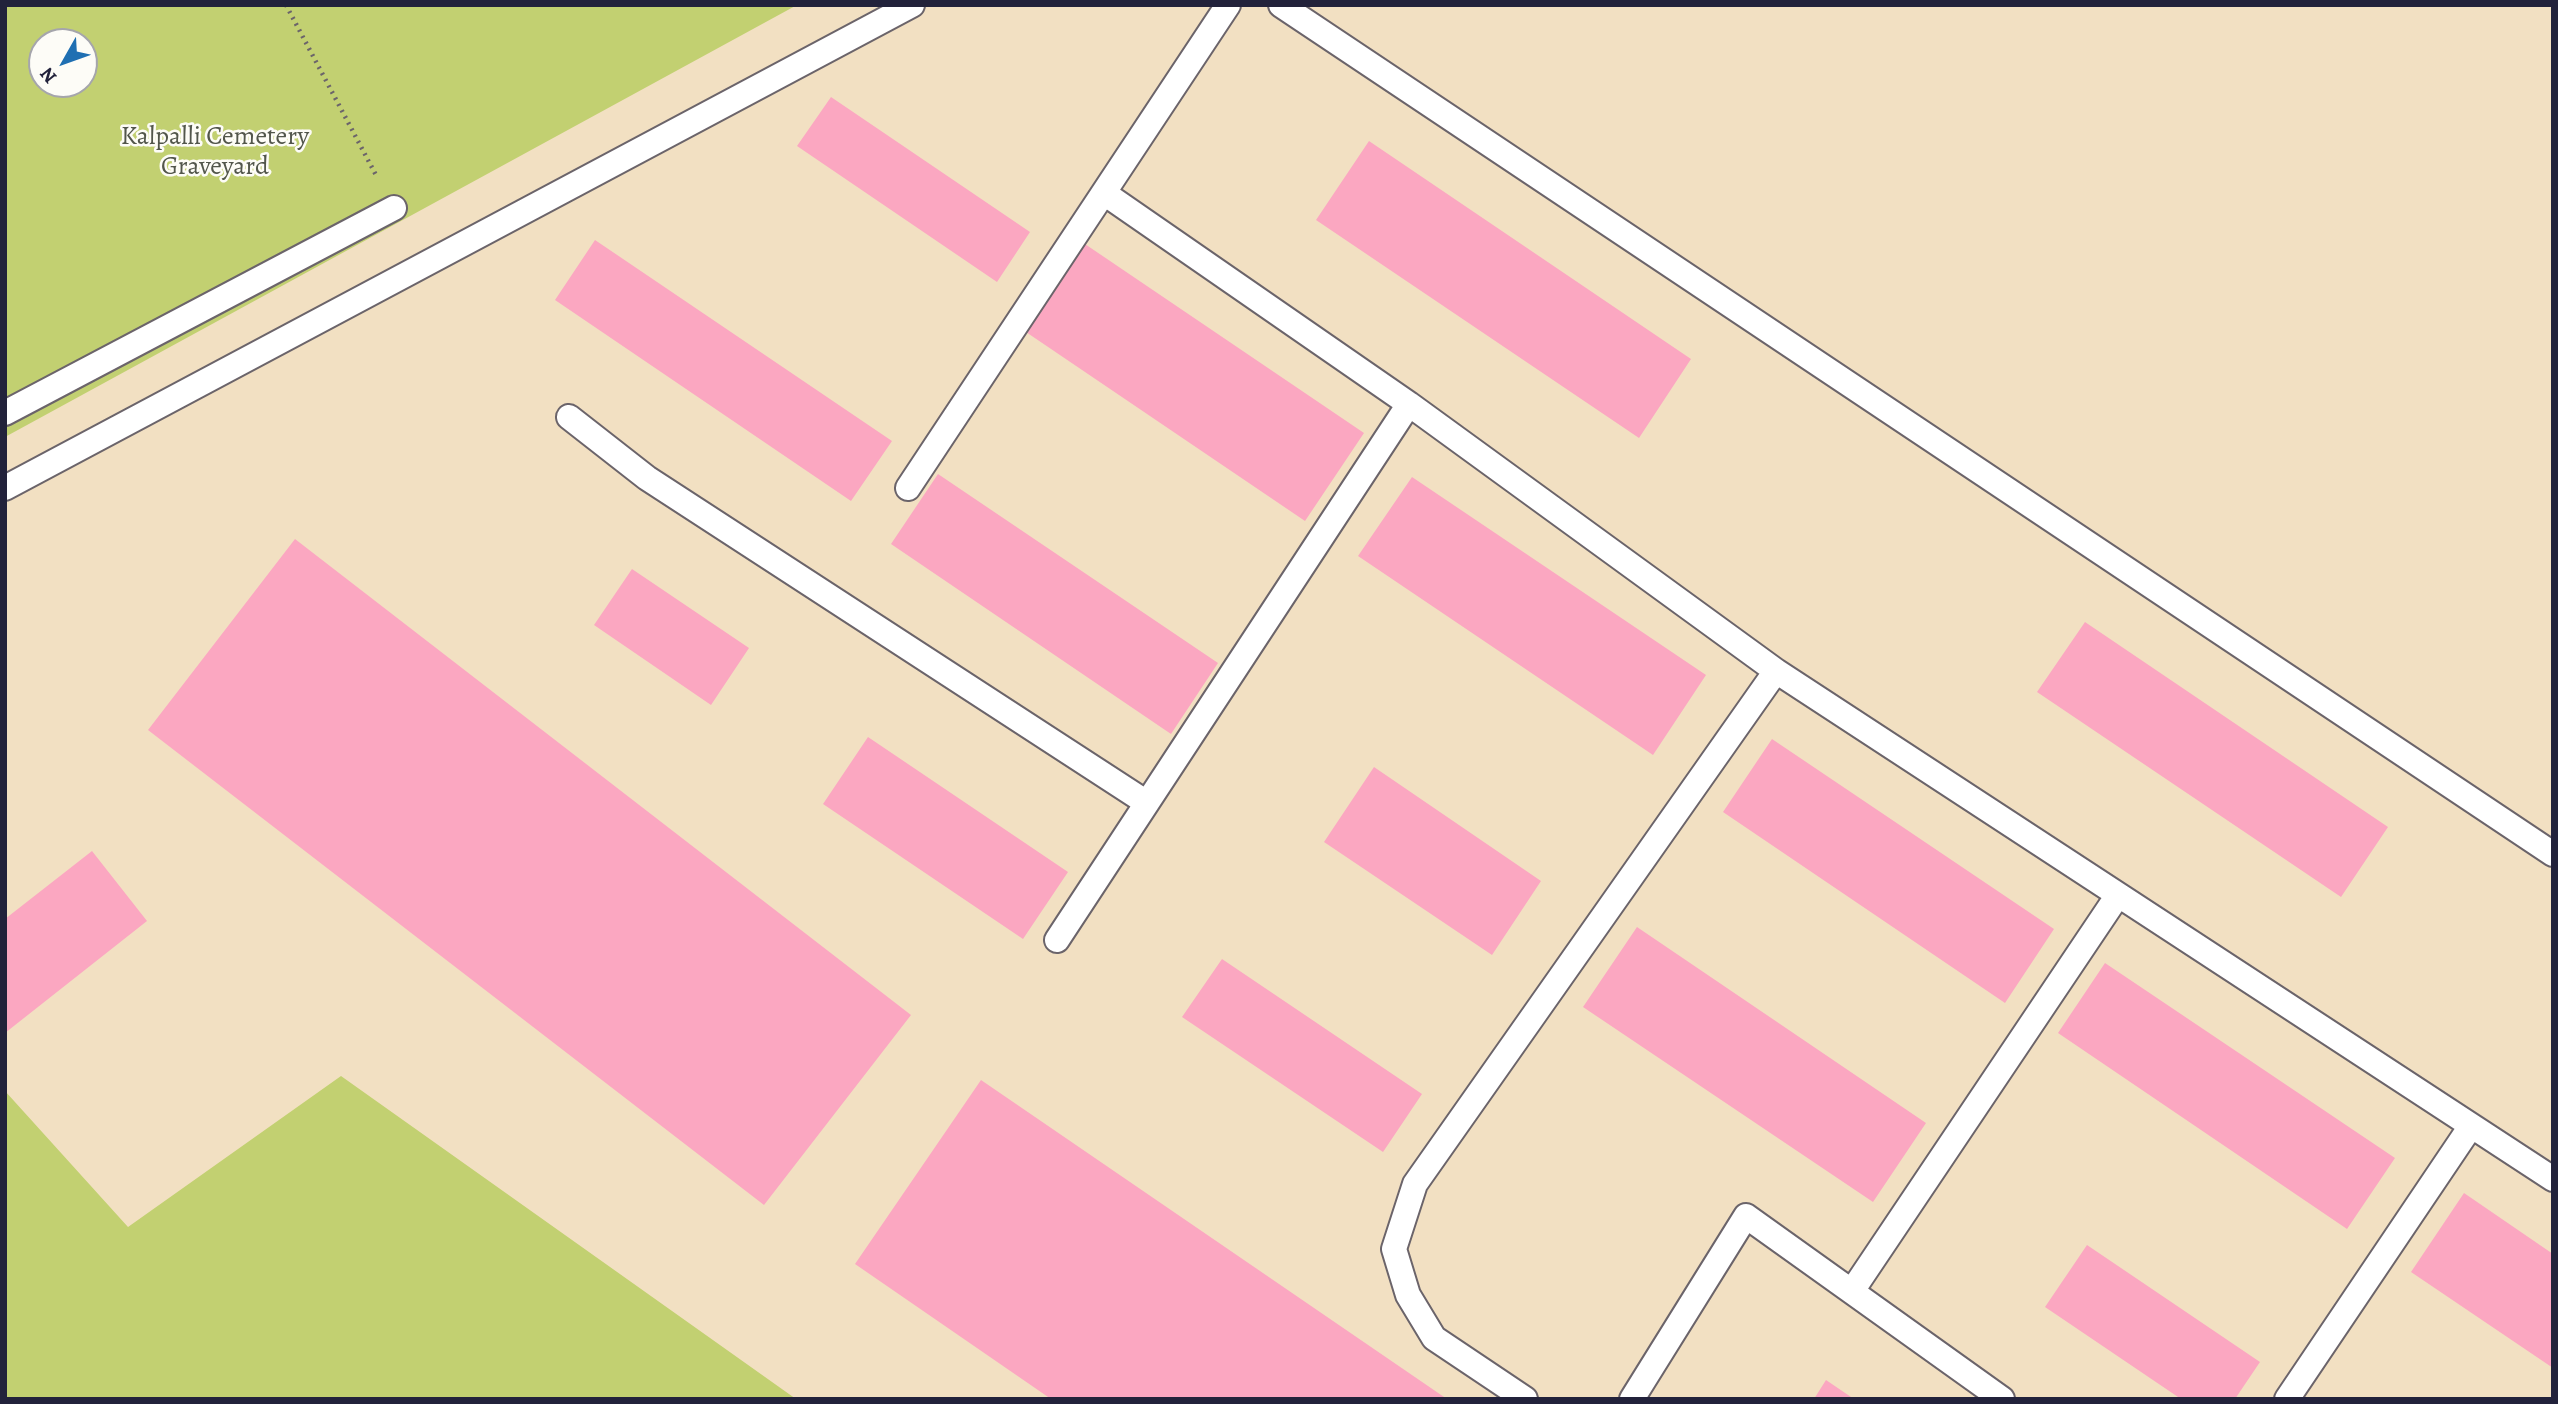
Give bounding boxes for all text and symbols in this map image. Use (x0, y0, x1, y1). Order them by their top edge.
north arrow (28, 28, 98, 98)
text: N (34, 62, 63, 89)
park label: Kalpalli Cemetery Graveyard (121, 122, 309, 184)

